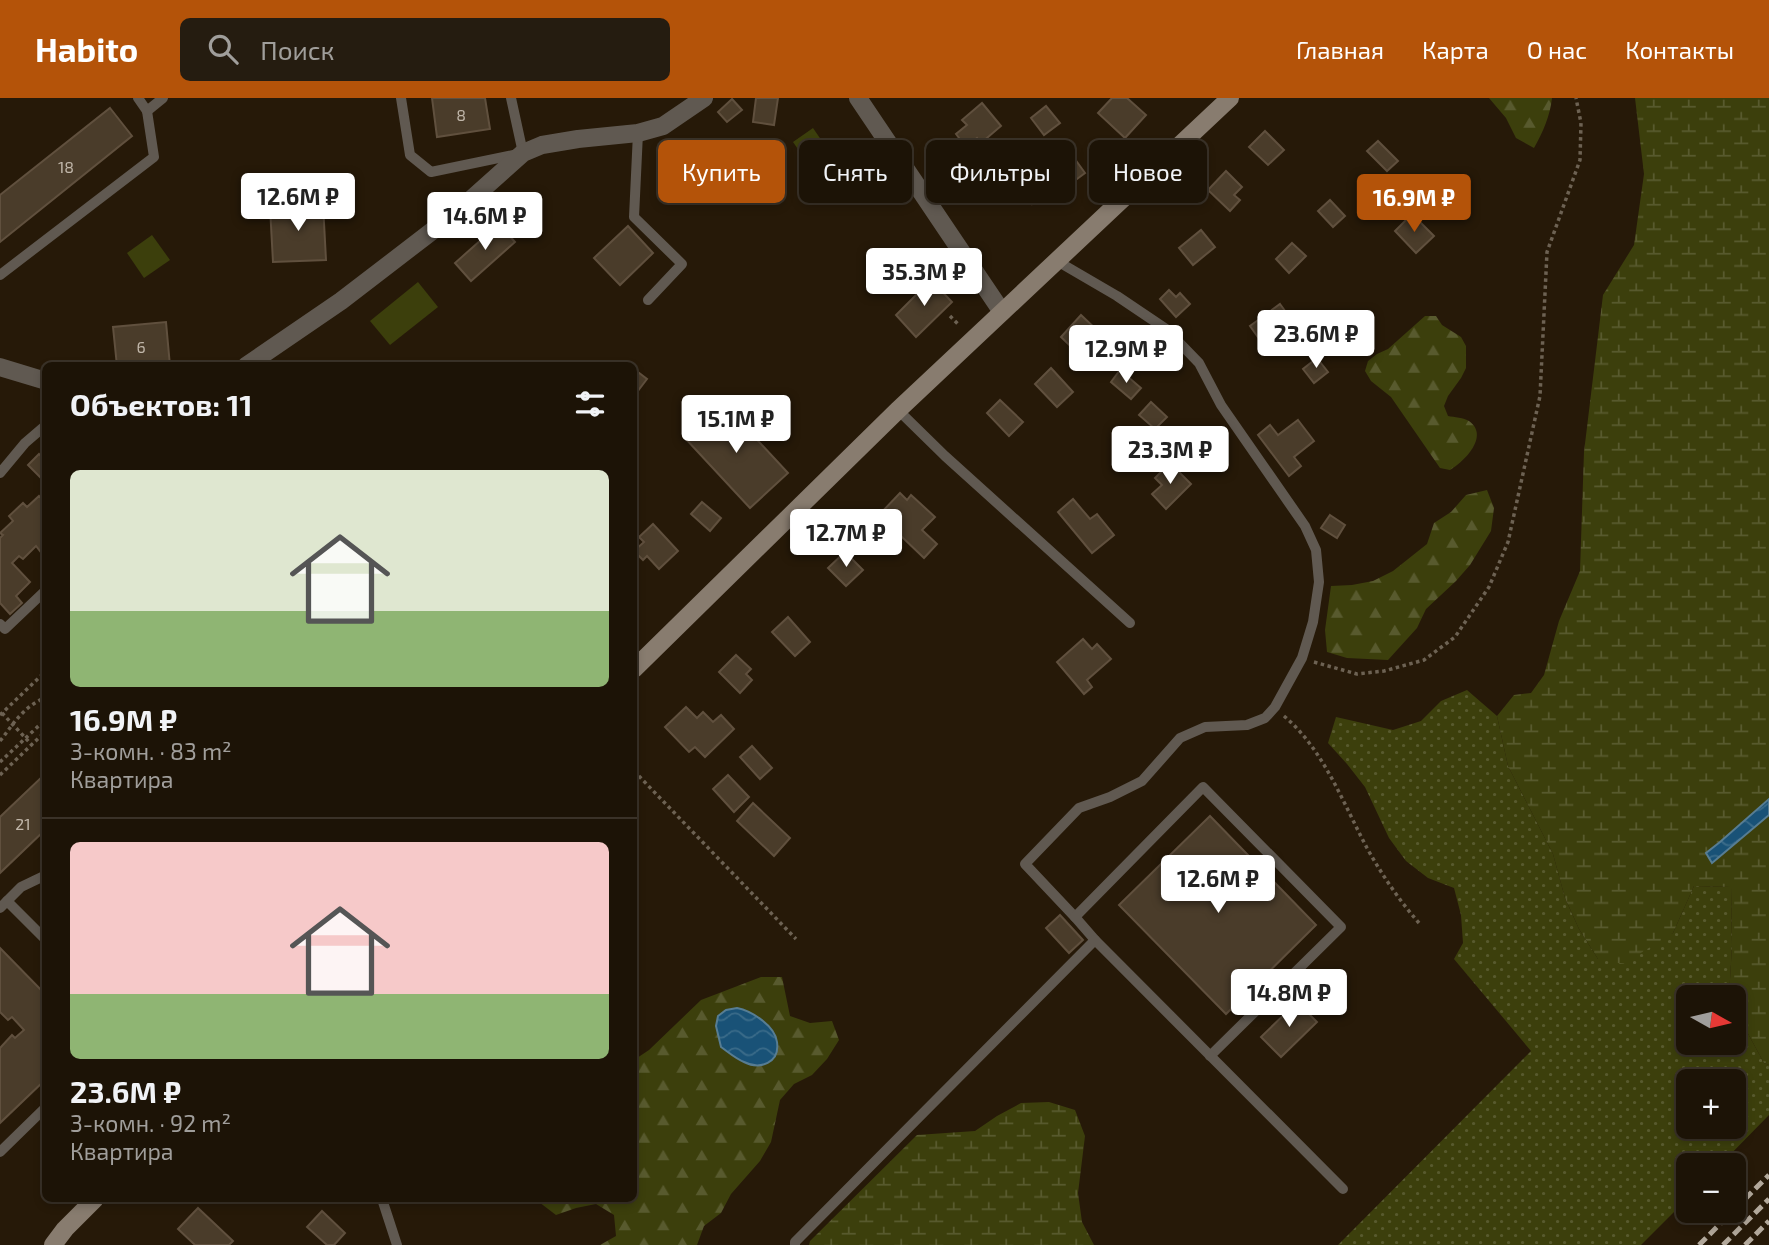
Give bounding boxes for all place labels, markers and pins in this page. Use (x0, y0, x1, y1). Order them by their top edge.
pin: 12.6M ₽ (233, 174, 363, 233)
pin: 16.9M ₽ (1349, 174, 1479, 234)
pin: 14.6M ₽ (420, 192, 550, 252)
pin: 35.3M ₽ (859, 248, 989, 308)
pin: 23.6M ₽ (1251, 310, 1381, 370)
pin: 12.9M ₽ (1061, 326, 1191, 385)
pin: 15.1M ₽ (671, 396, 801, 455)
pin: 23.3M ₽ (1105, 426, 1235, 486)
pin: 12.7M ₽ (781, 510, 911, 569)
pin: 12.6M ₽ (1153, 856, 1283, 915)
pin: 14.8M ₽ (1224, 970, 1354, 1029)

